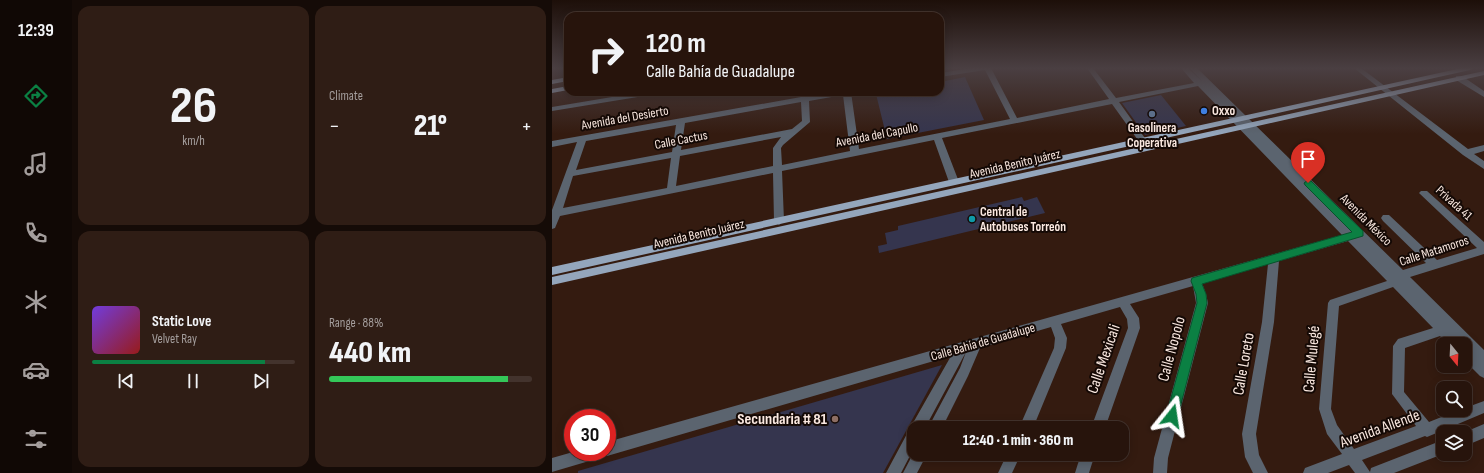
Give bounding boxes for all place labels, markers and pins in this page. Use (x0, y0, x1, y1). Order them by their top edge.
place label: Oxxo (1212, 103, 1235, 119)
marker: Oxxo (1199, 106, 1209, 116)
marker: Gasolinera Coperativa (1147, 109, 1157, 119)
place label: Gasolinera Coperativa (1127, 120, 1177, 151)
pin (1291, 142, 1325, 183)
place label: Central de Autobuses Torreón (979, 204, 1066, 235)
marker: Central de Autobuses Torreón (967, 214, 977, 224)
place label: Secundaria # 81 (737, 410, 828, 429)
marker: Secundaria # 81 (830, 414, 840, 424)

